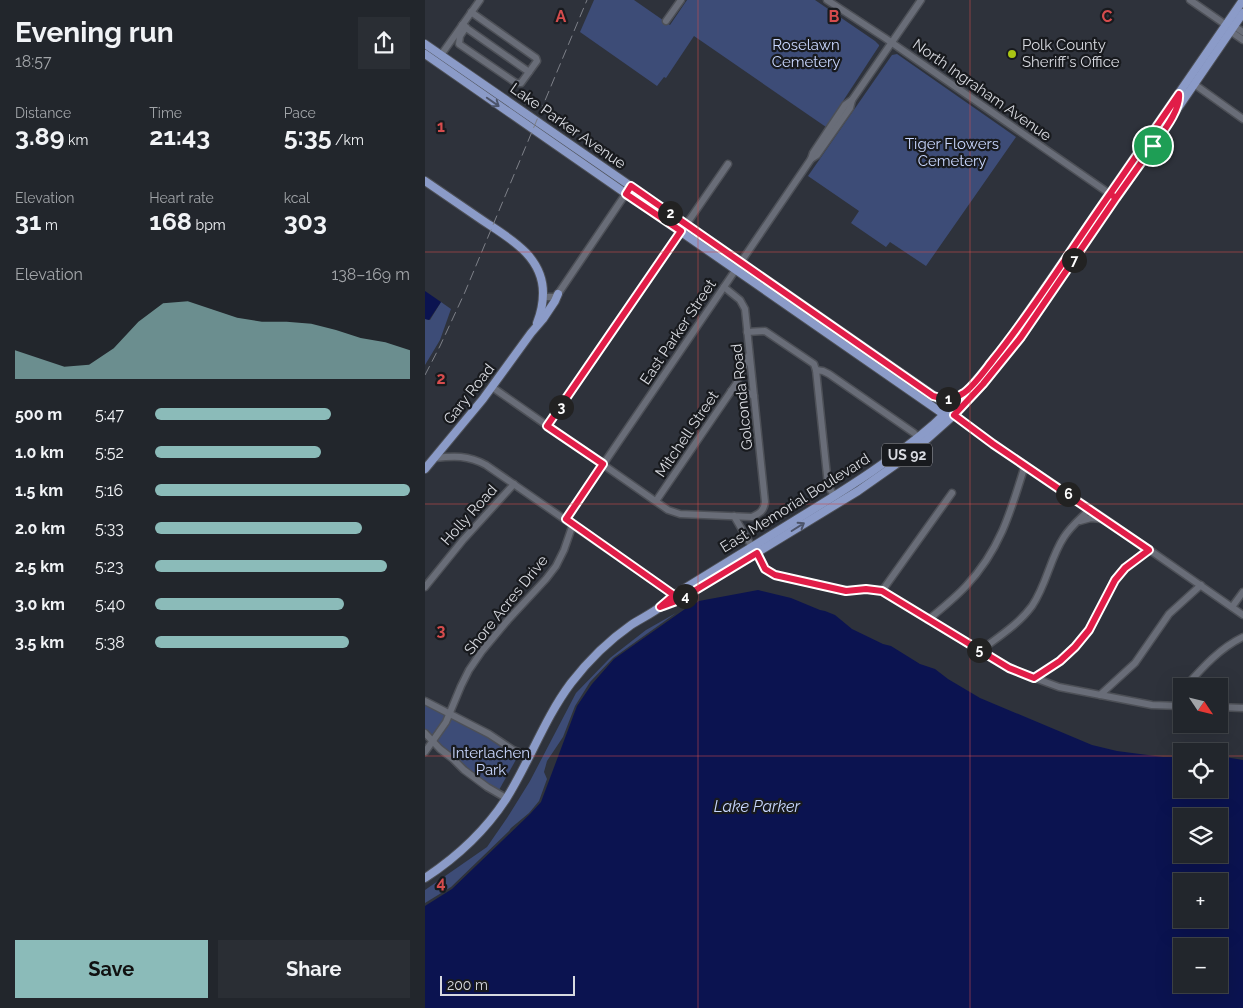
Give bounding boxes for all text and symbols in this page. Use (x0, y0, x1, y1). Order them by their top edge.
text: A (556, 7, 567, 26)
text: B (829, 7, 840, 26)
text: C (1102, 7, 1113, 26)
text: Evening run (15, 16, 174, 49)
button: share (358, 17, 410, 69)
street label: North Ingraham Avenue (909, 35, 1055, 145)
park label: Roselawn Cemetery (772, 36, 840, 71)
place label: Polk County Sheriff's Office (1022, 36, 1120, 71)
marker: Polk County Sheriff's Office (1006, 48, 1018, 60)
text: 18:57 (15, 52, 52, 71)
street label: Lake Parker Avenue (507, 79, 629, 173)
one-way arrow (486, 97, 500, 107)
text: Distance (15, 105, 71, 121)
text: Time (149, 105, 182, 121)
text: Pace (284, 105, 316, 121)
text: 1 (437, 117, 445, 136)
text: 3.89 (15, 121, 64, 151)
text: 21:43 (149, 121, 210, 151)
text: 5:35 (284, 121, 331, 151)
pin (1132, 125, 1174, 167)
text: km (64, 132, 88, 148)
text: /km (331, 132, 364, 148)
icon: arrive (1139, 132, 1167, 160)
park label: Tiger Flowers Cemetery (905, 135, 999, 170)
text: Elevation (15, 190, 74, 206)
text: Heart rate (149, 190, 214, 206)
text: kcal (284, 190, 310, 206)
pin: 2 (657, 200, 683, 226)
text: 2 (667, 205, 674, 221)
text: 31 (15, 206, 41, 236)
text: 168 (149, 206, 192, 236)
text: 303 (284, 206, 327, 236)
text: m (41, 217, 58, 233)
text: bpm (192, 217, 226, 233)
pin: 7 (1061, 248, 1087, 272)
text: 7 (1071, 252, 1078, 268)
text: Elevation (15, 265, 83, 284)
text: 138–169 m (331, 265, 410, 284)
street label: East Parker Street (636, 276, 720, 388)
street label: Golconda Road (727, 343, 757, 451)
street label: Gary Road (440, 360, 498, 428)
text: 2 (436, 369, 446, 388)
pin: 1 (935, 386, 961, 412)
street label: Mitchell Street (652, 387, 722, 481)
text: 1 (945, 391, 952, 407)
pin: 3 (549, 394, 573, 420)
text: 3 (558, 399, 565, 415)
text: 500 m (15, 405, 62, 424)
text: 5:47 (95, 405, 124, 424)
text: 1.0 km (15, 443, 64, 462)
text: 5:52 (95, 443, 124, 462)
road number: US 92 (882, 444, 932, 466)
street label: East Memorial Boulevard (717, 450, 873, 556)
text: 1.5 km (15, 481, 63, 500)
text: 5:16 (95, 481, 123, 500)
street label: Holly Road (437, 481, 501, 549)
pin: 6 (1055, 482, 1081, 506)
text: 6 (1064, 486, 1073, 502)
text: 2.0 km (15, 519, 65, 538)
text: 5:33 (95, 519, 124, 538)
one-way arrow (791, 522, 805, 532)
street label: Shore Acres Drive (460, 551, 552, 658)
text: 2.5 km (15, 557, 64, 576)
text: 5:23 (95, 557, 124, 576)
pin: 4 (673, 584, 697, 608)
text: 4 (682, 588, 690, 604)
text: 3.0 km (15, 595, 65, 614)
text: 5:40 (95, 595, 125, 614)
text: 3 (437, 621, 446, 640)
text: 3.5 km (15, 633, 64, 652)
text: 5:38 (95, 633, 125, 652)
pin: 5 (967, 638, 991, 662)
text: 5 (976, 642, 983, 658)
north arrow (1173, 678, 1227, 732)
map controls (1173, 678, 1228, 993)
button: locate (1173, 743, 1228, 798)
park label: Interlachen Park (452, 744, 530, 779)
water label: Lake Parker (714, 797, 801, 816)
button: layers (1173, 808, 1228, 863)
text: 4 (436, 873, 446, 892)
button: + (1173, 873, 1228, 928)
button: − (1173, 938, 1228, 993)
button: Save (15, 940, 208, 998)
button: Share (218, 940, 410, 998)
scale bar (440, 973, 575, 996)
text: 200 m (447, 977, 488, 993)

